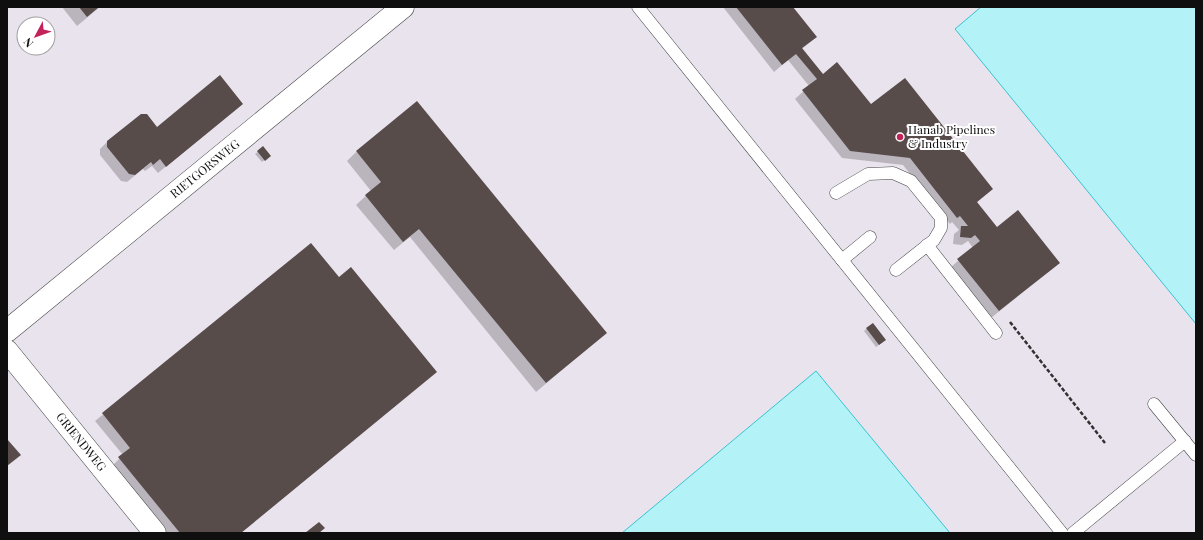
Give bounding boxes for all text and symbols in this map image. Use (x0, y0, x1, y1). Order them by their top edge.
north arrow (16, 16, 56, 56)
text: N (20, 35, 36, 51)
place label: Hanab Pipelines & Industry (908, 121, 995, 151)
marker: Hanab Pipelines & Industry (895, 132, 905, 142)
street label: RIETGORSWEG (166, 135, 243, 201)
street label: GRIENDWEG (53, 409, 111, 475)

